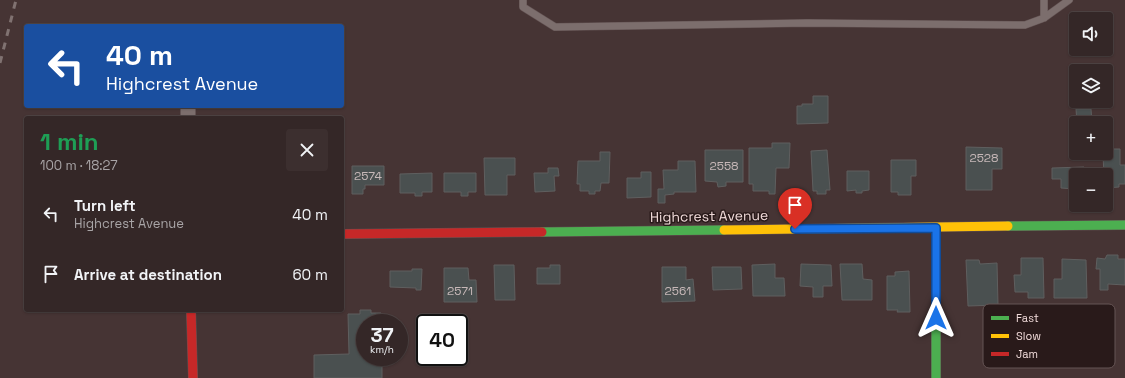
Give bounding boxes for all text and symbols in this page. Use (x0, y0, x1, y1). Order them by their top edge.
map controls (1069, 12, 1113, 212)
button: sound (1069, 12, 1113, 56)
text: 40 m (106, 37, 173, 73)
icon: left (40, 40, 92, 92)
button: layers (1069, 64, 1113, 108)
text: Highcrest Avenue (106, 72, 258, 95)
button: + (1069, 116, 1113, 160)
text: 1 min (40, 126, 99, 157)
button: close (286, 129, 328, 171)
house number: 2528 (969, 150, 999, 166)
text: 100 m · 18:27 (40, 157, 118, 174)
house number: 2558 (709, 158, 739, 174)
house number: 2574 (354, 168, 382, 184)
button: − (1069, 168, 1113, 212)
pin (778, 188, 812, 229)
icon: arrive (784, 194, 806, 216)
text: Turn left (74, 196, 136, 215)
icon: left (40, 203, 62, 225)
text: 40 m (292, 205, 328, 224)
street label: Highcrest Avenue (650, 206, 768, 226)
text: Highcrest Avenue (74, 215, 184, 232)
icon: arrive (40, 263, 62, 285)
text: Arrive at destination (74, 265, 222, 284)
text: 60 m (292, 265, 328, 284)
house number: 2571 (447, 283, 473, 299)
house number: 2561 (665, 283, 691, 299)
position arrow (915, 297, 957, 339)
legend (983, 304, 1115, 368)
text: Fast (1016, 311, 1039, 325)
speed limit sign: 40 (416, 314, 468, 366)
text: 37 (370, 322, 394, 348)
text: Slow (1016, 329, 1041, 343)
text: km/h (370, 343, 394, 356)
text: Jam (1016, 347, 1038, 361)

